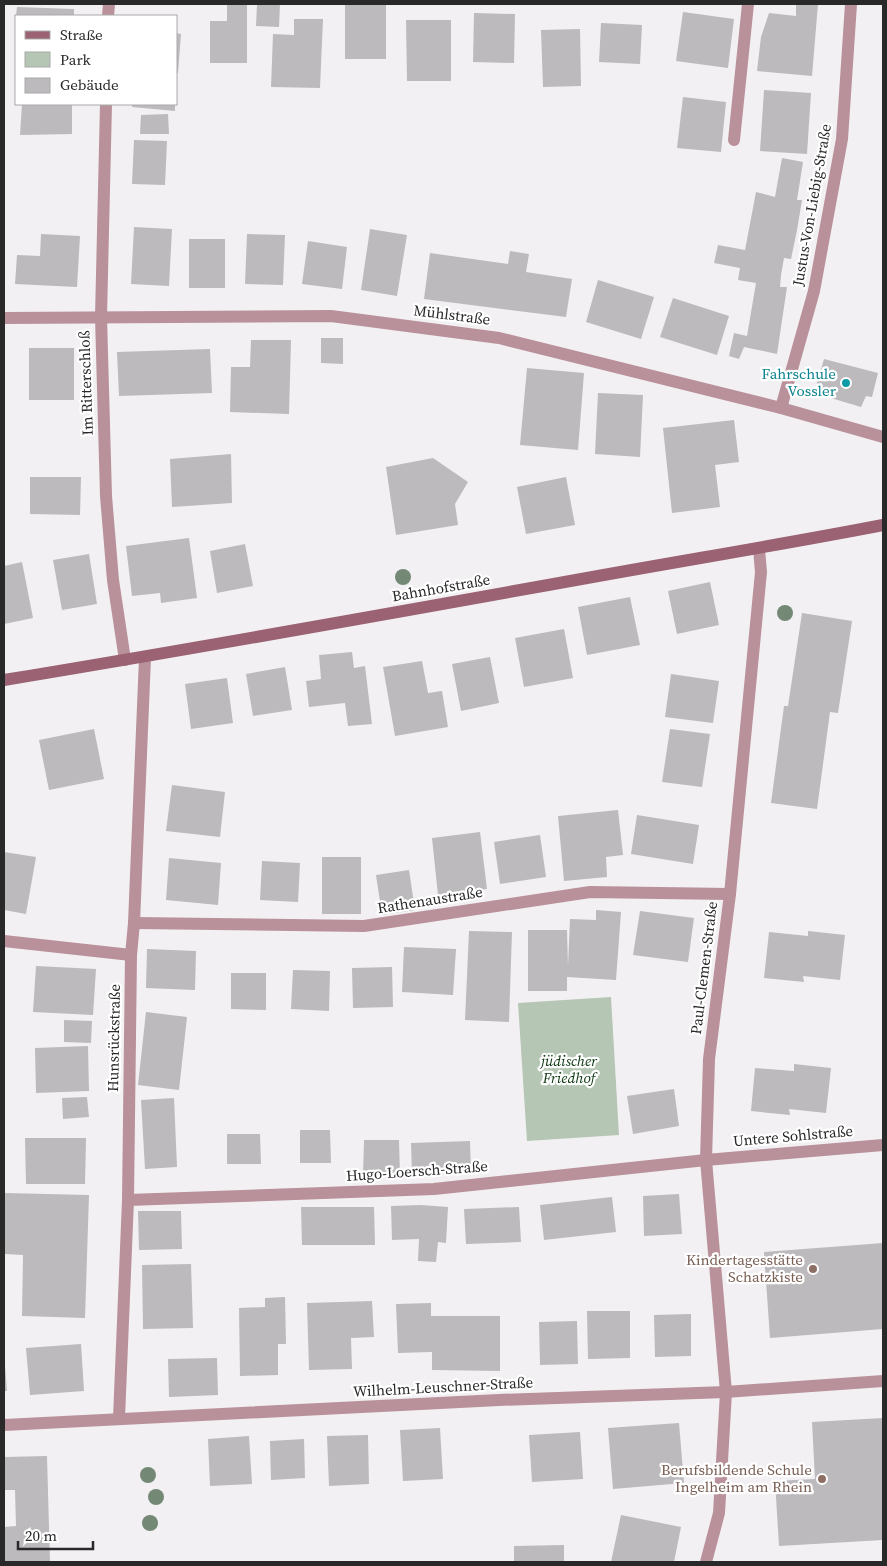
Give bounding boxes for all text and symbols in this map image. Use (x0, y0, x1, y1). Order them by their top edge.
legend (15, 15, 178, 105)
text: Straße (60, 24, 103, 45)
text: Park (60, 49, 92, 70)
text: Gebäude (60, 74, 119, 95)
street label: Justus-Von-Liebig-Straße (787, 122, 836, 289)
street label: Mühlstraße (412, 299, 492, 330)
street label: Im Ritterschloß (73, 330, 98, 436)
place label: Fahrschule Vossler (762, 363, 837, 401)
marker: Fahrschule Vossler (840, 377, 852, 389)
street label: Bahnhofstraße (390, 568, 492, 606)
street label: Rathenaustraße (376, 881, 484, 918)
street label: Paul-Clemen-Straße (685, 900, 722, 1036)
street label: Hunsrückstraße (102, 984, 125, 1092)
park label: jüdischer Friedhof (539, 1050, 598, 1088)
street label: Untere Sohlstraße (732, 1120, 854, 1151)
street label: Hugo-Loersch-Straße (345, 1155, 489, 1186)
place label: Kindertagesstätte Schatzkiste (686, 1249, 803, 1287)
marker: Kindertagesstätte Schatzkiste (807, 1263, 819, 1275)
street label: Wilhelm-Leuschner-Straße (352, 1371, 534, 1402)
place label: Berufsbildende Schule Ingelheim am Rhein (661, 1459, 812, 1497)
marker: Berufsbildende Schule Ingelheim am Rhein (816, 1473, 828, 1485)
scale bar (18, 1518, 92, 1550)
text: 20 m (25, 1525, 57, 1546)

